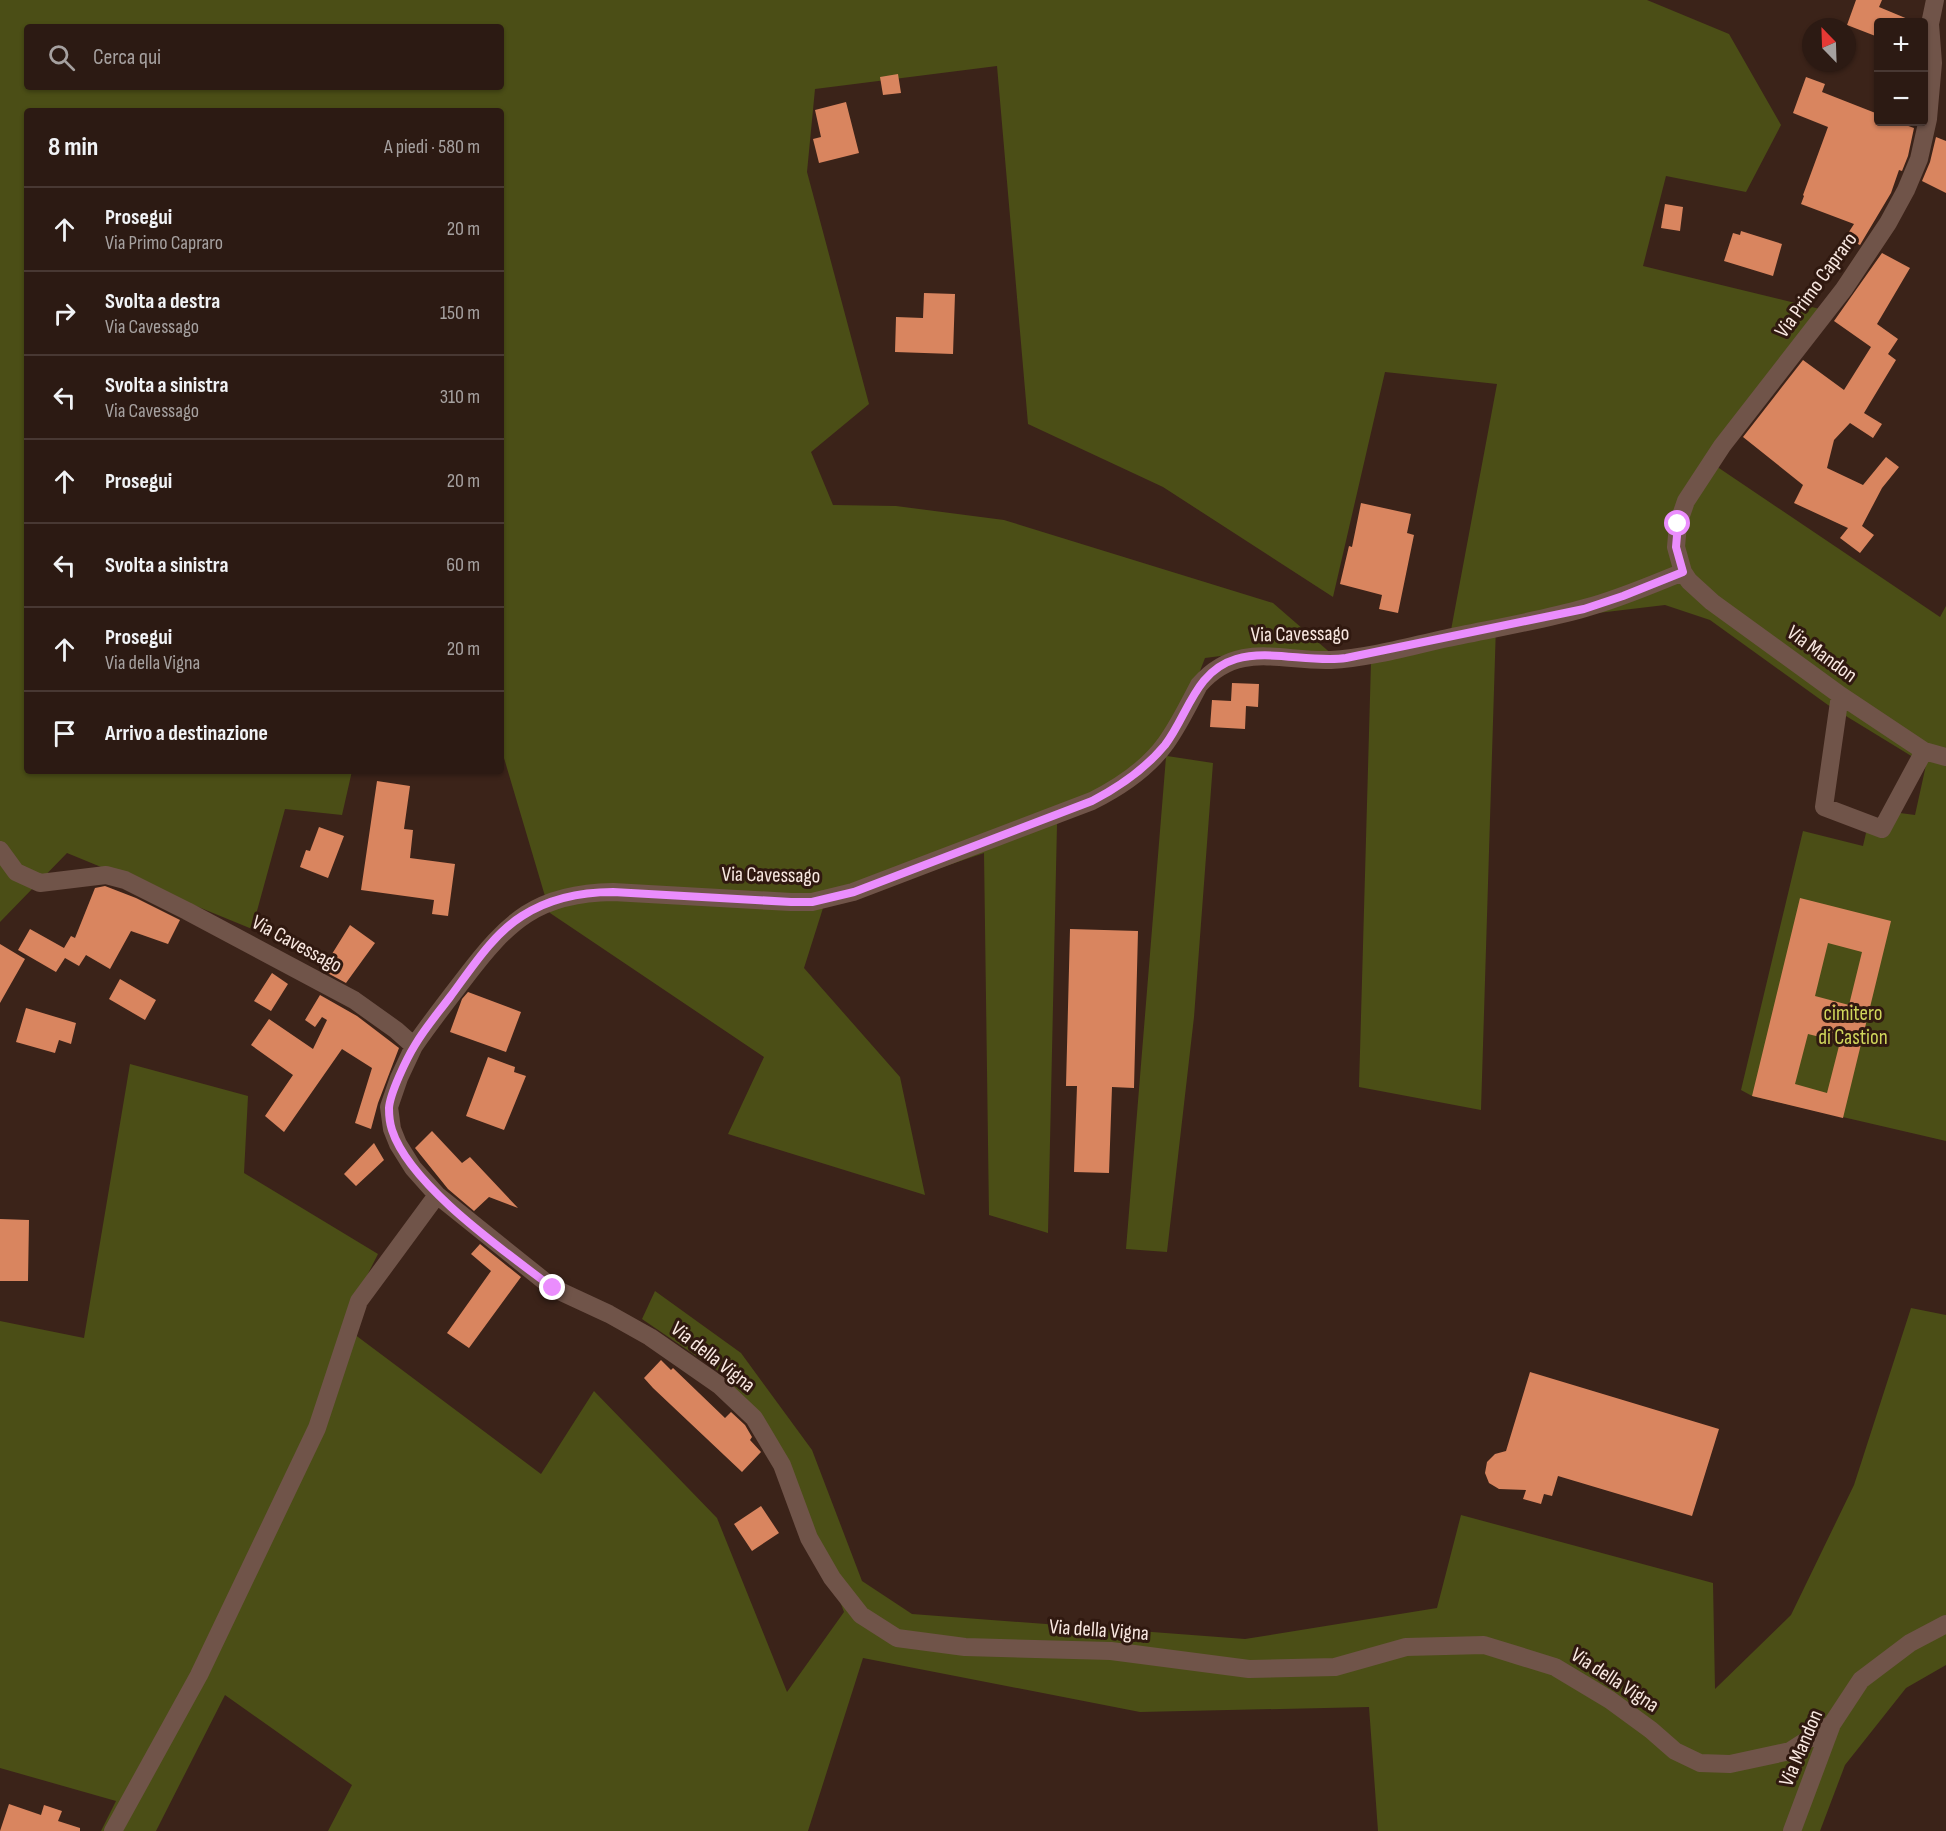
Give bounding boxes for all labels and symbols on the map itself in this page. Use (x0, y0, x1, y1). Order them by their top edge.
north arrow (1802, 18, 1856, 72)
street label: Via Primo Capraro (1769, 228, 1863, 342)
route start (1664, 510, 1690, 536)
street label: Via Mandon (1782, 620, 1862, 688)
street label: Via Cavessago (1250, 621, 1350, 647)
street label: Via Cavessago (721, 862, 821, 888)
street label: Via Cavessago (248, 910, 346, 978)
park label: cimitero di Castion (1818, 1001, 1888, 1050)
route end (539, 1274, 565, 1300)
street label: Via della Vigna (666, 1316, 760, 1398)
street label: Via della Vigna (1048, 1614, 1150, 1646)
street label: Via della Vigna (1566, 1642, 1664, 1718)
street label: Via Mandon (1774, 1706, 1828, 1790)

